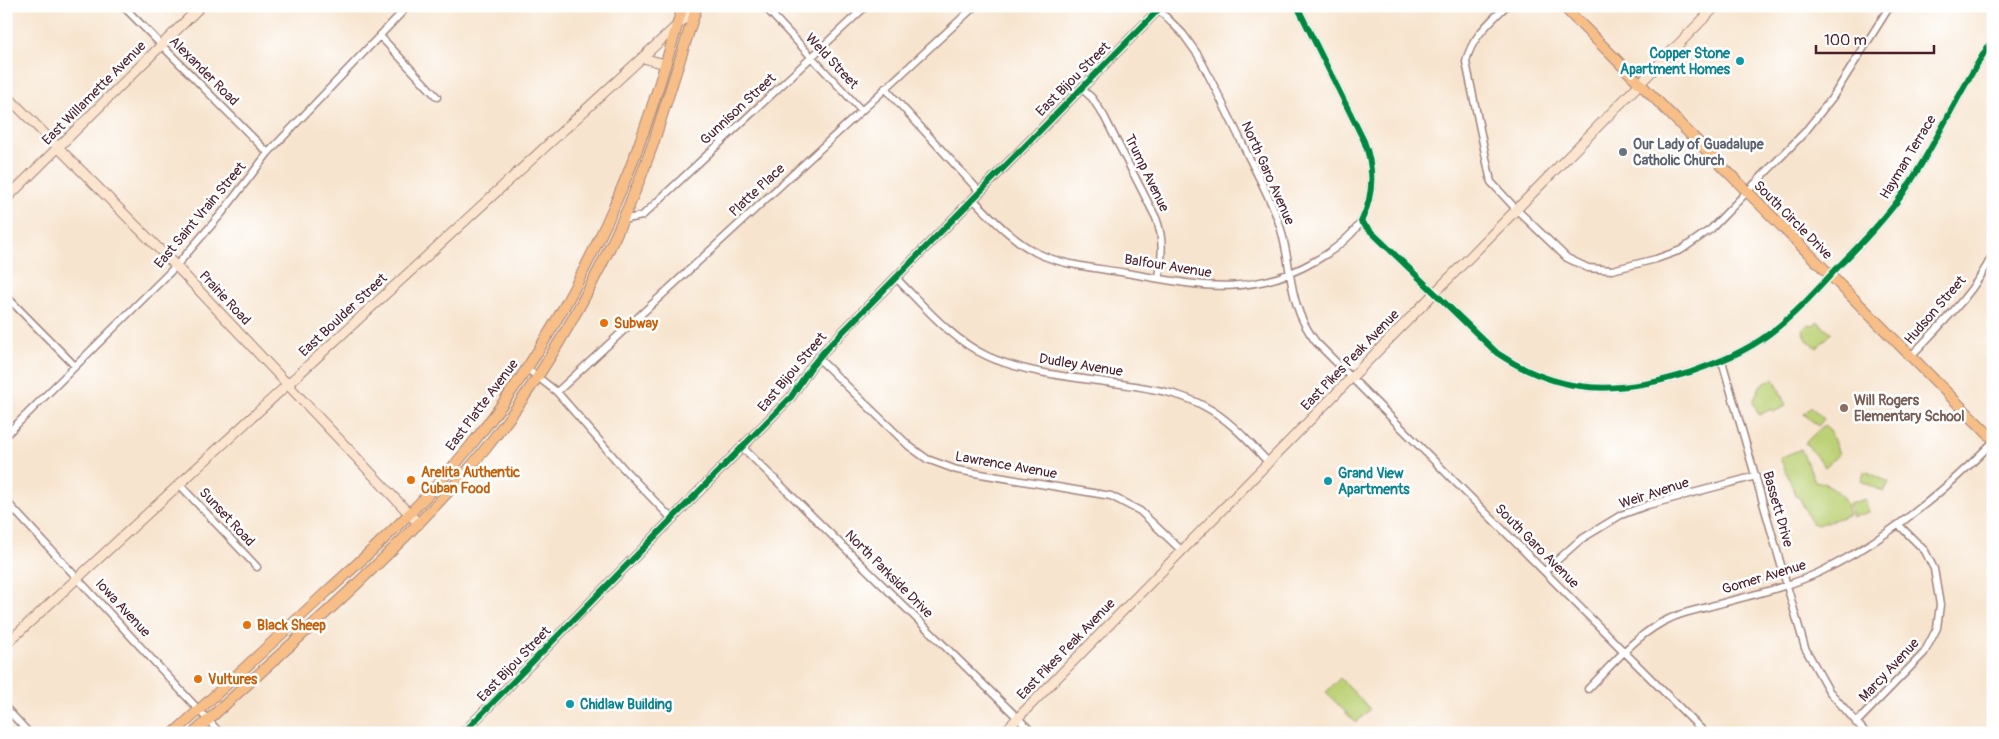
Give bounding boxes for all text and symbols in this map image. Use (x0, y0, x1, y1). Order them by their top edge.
scale bar (1816, 22, 1934, 54)
street label: Weld Street (802, 30, 862, 93)
text: 100 m (1824, 31, 1867, 50)
street label: Alexander Road (166, 33, 242, 109)
street label: East Willamette Avenue (39, 37, 150, 148)
street label: East Bijou Street (1032, 38, 1114, 120)
place label: Copper Stone Apartment Homes (1620, 45, 1731, 78)
marker: Copper Stone Apartment Homes (1734, 55, 1746, 67)
street label: Gunnison Street (697, 69, 780, 148)
street label: Hayman Terrace (1876, 112, 1940, 202)
street label: North Garo Avenue (1238, 119, 1298, 227)
street label: Trump Avenue (1121, 131, 1173, 215)
place label: Our Lady of Guadalupe Catholic Church (1633, 136, 1765, 169)
marker: Our Lady of Guadalupe Catholic Church (1617, 146, 1629, 158)
street label: East Saint Vrain Street (151, 158, 250, 272)
street label: Platte Place (726, 160, 788, 220)
street label: South Circle Drive (1750, 177, 1836, 263)
street label: Balfour Avenue (1123, 251, 1213, 281)
street label: Prairie Road (196, 267, 254, 329)
street label: East Boulder Street (295, 270, 391, 360)
street label: Hudson Street (1901, 272, 1970, 348)
street label: East Pikes Peak Avenue (1297, 306, 1403, 414)
place label: Subway (614, 315, 658, 332)
marker: Subway (598, 317, 610, 329)
street label: East Bijou Street (754, 329, 830, 415)
street label: Dudley Avenue (1038, 350, 1124, 380)
street label: East Platte Avenue (442, 356, 522, 454)
place label: Will Rogers Elementary School (1854, 392, 1965, 425)
marker: Will Rogers Elementary School (1838, 402, 1850, 414)
street label: Lawrence Avenue (954, 448, 1058, 482)
place label: Arelita Authentic Cuban Food (421, 464, 520, 497)
place label: Grand View Apartments (1338, 465, 1410, 498)
street label: Bassett Drive (1759, 469, 1797, 549)
marker: Arelita Authentic Cuban Food (405, 474, 417, 486)
street label: Weir Avenue (1617, 474, 1691, 512)
marker: Grand View Apartments (1322, 475, 1334, 487)
street label: Sunset Road (196, 484, 258, 550)
street label: South Garo Avenue (1491, 500, 1583, 592)
street label: North Parkside Drive (842, 527, 937, 622)
street label: Gomer Avenue (1720, 556, 1808, 598)
street label: Iowa Avenue (92, 575, 154, 641)
street label: East Pikes Peak Avenue (1013, 595, 1119, 703)
place label: Black Sheep (257, 617, 326, 634)
marker: Black Sheep (241, 619, 253, 631)
street label: East Bijou Street (474, 623, 554, 705)
street label: Marcy Avenue (1855, 635, 1923, 705)
place label: Vultures (208, 671, 258, 688)
marker: Vultures (192, 673, 204, 685)
place label: Chidlaw Building (580, 696, 672, 713)
marker: Chidlaw Building (564, 698, 576, 710)

